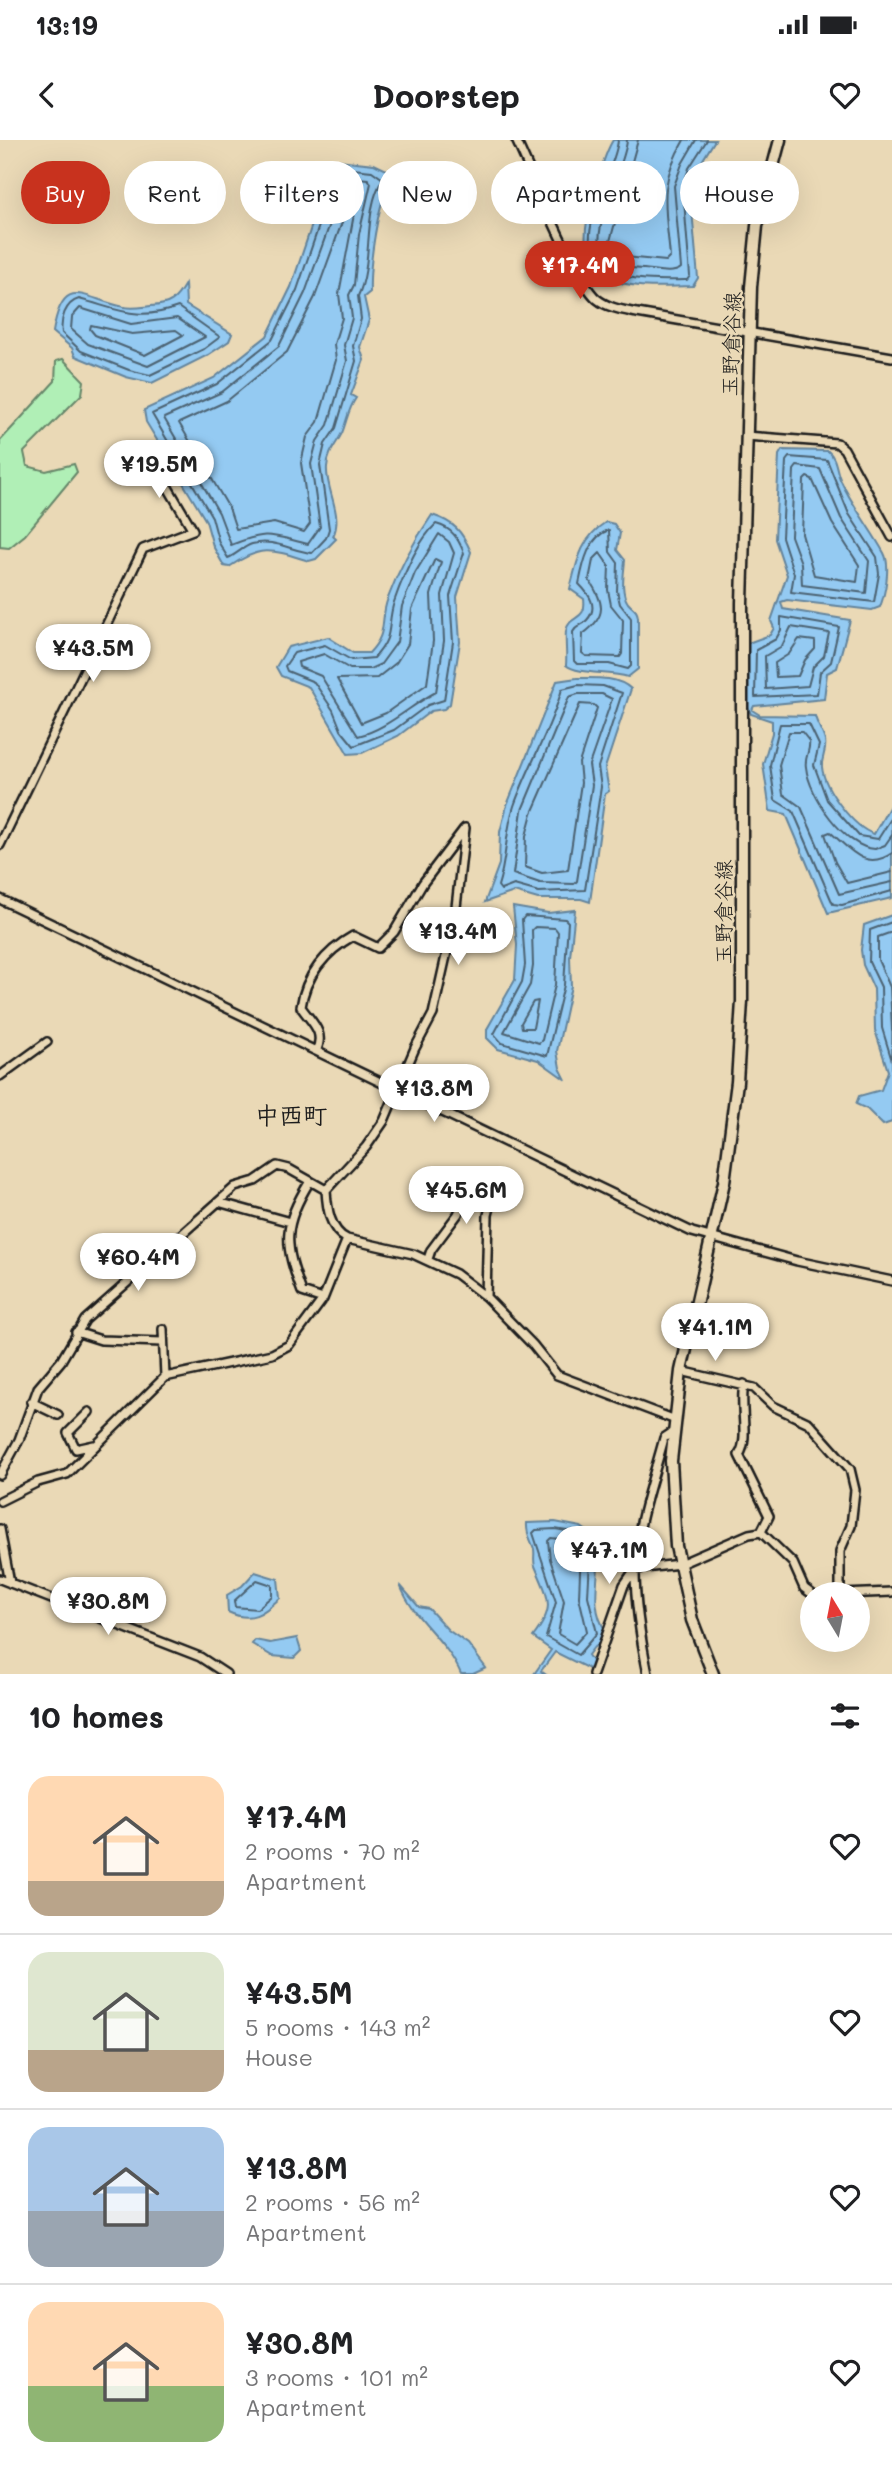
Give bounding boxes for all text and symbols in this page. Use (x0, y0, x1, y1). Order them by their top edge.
text: 13:19 (35, 8, 98, 42)
text: Doorstep (372, 74, 520, 116)
icon: back (28, 76, 66, 114)
icon: heart (826, 76, 864, 114)
chip: Buy (21, 161, 110, 224)
chip: Rent (124, 161, 226, 224)
chip: Filters (240, 161, 364, 224)
chip: New (378, 161, 477, 224)
chip: Apartment (491, 161, 666, 224)
chip: House (680, 161, 799, 224)
pin: ¥17.4M (523, 242, 637, 301)
text: ¥17.4M (541, 249, 619, 279)
street label: 玉野倉谷線 (715, 291, 745, 397)
pin: ¥19.5M (102, 440, 216, 500)
text: ¥19.5M (120, 448, 198, 478)
pin: ¥43.5M (36, 624, 150, 684)
text: ¥43.5M (52, 632, 134, 662)
street label: 玉野倉谷線 (709, 860, 736, 965)
pin: ¥13.4M (401, 908, 515, 967)
text: ¥13.4M (418, 915, 498, 945)
pin: ¥13.8M (377, 1065, 491, 1124)
text: ¥13.8M (394, 1072, 474, 1102)
district label: 中西町 (255, 1099, 327, 1130)
pin: ¥45.6M (409, 1166, 523, 1226)
text: ¥45.6M (425, 1174, 507, 1204)
pin: ¥60.4M (81, 1234, 195, 1293)
text: ¥60.4M (96, 1241, 180, 1271)
pin: ¥41.1M (658, 1304, 772, 1363)
text: ¥41.1M (677, 1311, 753, 1341)
pin: ¥47.1M (552, 1526, 666, 1586)
text: ¥47.1M (570, 1534, 648, 1564)
pin: ¥30.8M (51, 1578, 165, 1637)
north arrow (800, 1582, 870, 1652)
map controls (800, 1582, 870, 1652)
text: ¥30.8M (66, 1585, 150, 1615)
text: 10 homes (28, 1696, 164, 1736)
icon: filters (826, 1697, 864, 1735)
text: ¥17.4M (245, 1796, 347, 1836)
icon: home (84, 1804, 168, 1888)
icon: heart (826, 1827, 864, 1865)
text: 2 rooms · 70 m² (245, 1836, 420, 1866)
text: Apartment (245, 1866, 367, 1896)
text: ¥43.5M (245, 1972, 353, 2012)
icon: home (84, 1980, 168, 2064)
icon: heart (826, 2003, 864, 2041)
text: 5 rooms · 143 m² (245, 2012, 431, 2042)
text: House (245, 2042, 313, 2072)
text: ¥13.8M (245, 2147, 348, 2187)
icon: home (84, 2155, 168, 2239)
icon: heart (826, 2178, 864, 2216)
text: 2 rooms · 56 m² (245, 2187, 420, 2217)
text: Apartment (245, 2217, 367, 2247)
text: ¥30.8M (245, 2322, 354, 2362)
icon: home (84, 2330, 168, 2414)
icon: heart (826, 2353, 864, 2391)
text: 3 rooms · 101 m² (245, 2362, 428, 2392)
text: Apartment (245, 2392, 367, 2422)

